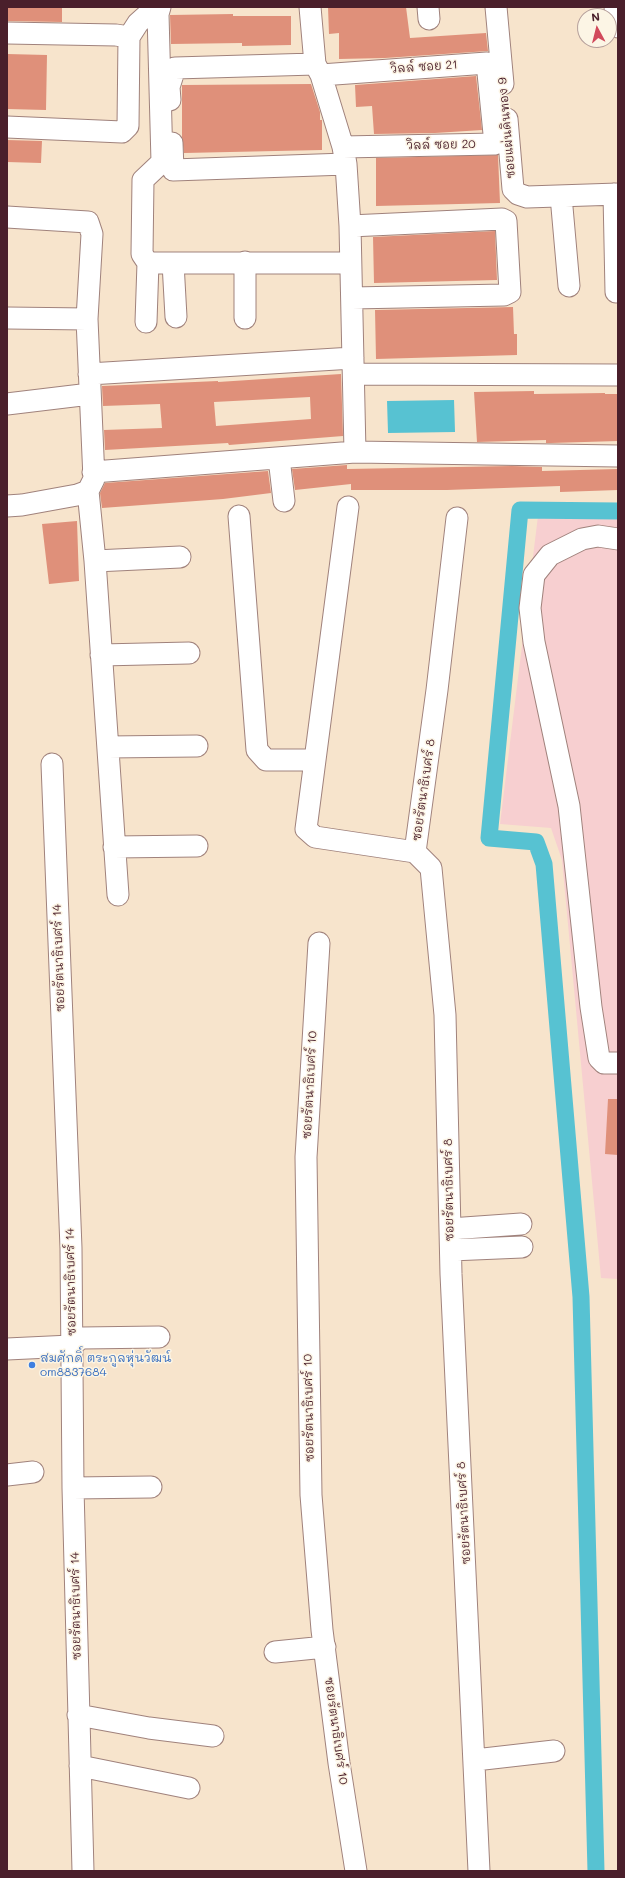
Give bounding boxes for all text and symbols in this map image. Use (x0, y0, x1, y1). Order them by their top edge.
north arrow (577, 8, 617, 48)
text: N (591, 9, 601, 25)
street label: วิลล์ ซอย 21 (390, 57, 458, 77)
street label: ซอยแผ่นดินทอง 9 (495, 77, 519, 179)
street label: วิลล์ ซอย 20 (406, 137, 476, 153)
street label: ซอยรัตนาธิเบศร์ 8 (410, 738, 438, 842)
street label: ซอยรัตนาธิเบศร์ 14 (50, 904, 68, 1012)
street label: ซอยรัตนาธิเบศร์ 10 (300, 1031, 320, 1139)
street label: ซอยรัตนาธิเบศร์ 8 (441, 1138, 457, 1242)
street label: ซอยรัตนาธิเบศร์ 14 (63, 1228, 79, 1336)
place label: สมศักดิ์ ตระกูลหุ่นวัฒน์ om8837684 (40, 1351, 172, 1379)
street label: ซอยรัตนาธิเบศร์ 10 (301, 1354, 317, 1462)
marker: สมศักดิ์ ตระกูลหุ่นวัฒน์ om8837684 (27, 1360, 37, 1370)
street label: ซอยรัตนาธิเบศร์ 8 (454, 1461, 474, 1565)
street label: ซอยรัตนาธิเบศร์ 14 (68, 1552, 84, 1660)
street label: ซอยรัตนาธิเบศร์ 10 (321, 1676, 351, 1786)

